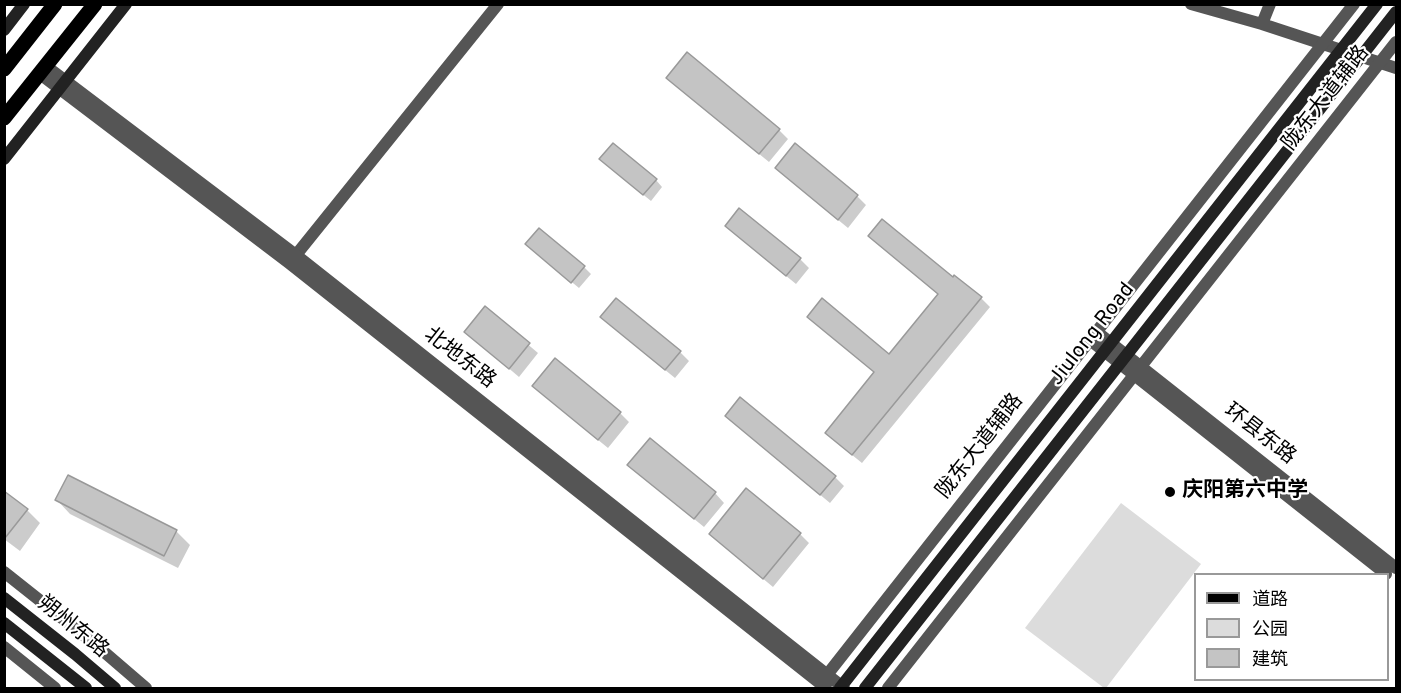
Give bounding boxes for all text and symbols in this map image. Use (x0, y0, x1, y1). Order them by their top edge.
street label: 陇东大道辅路 (1278, 42, 1376, 156)
street label: Jiulong Road (1045, 279, 1141, 391)
street label: 北地东路 (418, 323, 500, 395)
street label: 陇东大道辅路 (932, 390, 1030, 504)
street label: 环县东路 (1218, 399, 1300, 471)
place label: 庆阳第六中学 (1182, 479, 1308, 505)
marker: 庆阳第六中学 (1163, 485, 1177, 499)
legend (1194, 573, 1389, 681)
text: 道路 (1252, 589, 1288, 612)
street label: 朔州东路 (31, 592, 113, 664)
text: 公园 (1252, 619, 1288, 642)
text: 建筑 (1252, 649, 1288, 672)

